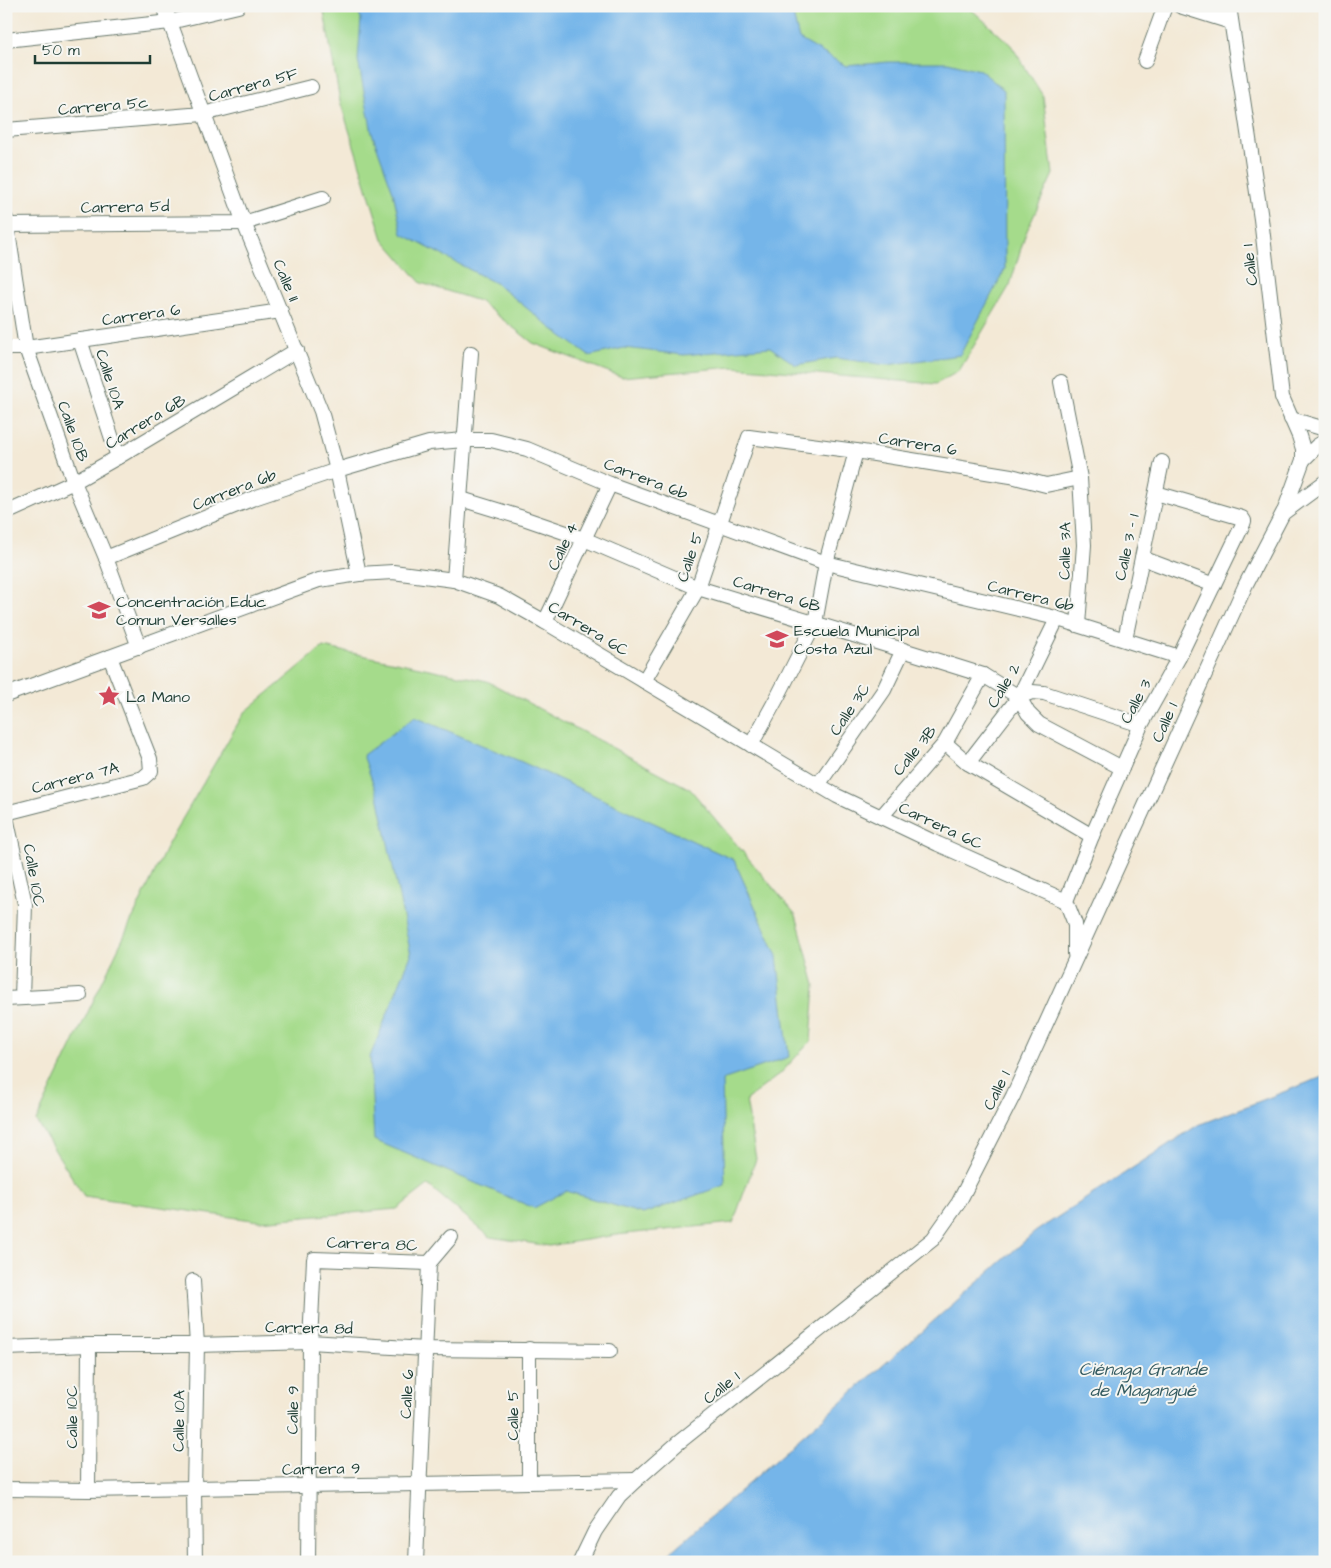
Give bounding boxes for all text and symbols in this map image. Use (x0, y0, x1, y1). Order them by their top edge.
scale bar (35, 32, 150, 64)
text: 50 m (42, 40, 80, 61)
street label: Carrera 5F (206, 62, 300, 107)
street label: Carrera 5c (57, 91, 149, 121)
street label: Carrera 5d (80, 195, 170, 219)
street label: Calle 1 (1237, 243, 1263, 287)
street label: Calle 11 (267, 256, 305, 305)
street label: Carrera 6 (100, 299, 182, 331)
street label: Calle 10A (90, 346, 130, 412)
street label: Carrera 6B (101, 389, 191, 455)
street label: Calle 10B (52, 398, 94, 465)
street label: Carrera 6 (877, 427, 959, 461)
street label: Carrera 6b (601, 453, 691, 505)
street label: Carrera 6b (189, 464, 279, 516)
street label: Calle 3 - 1 (1109, 512, 1145, 583)
street label: Calle 4 (542, 519, 584, 574)
street label: Calle 3A (1053, 522, 1077, 580)
street label: Calle 5 (671, 529, 709, 585)
street label: Carrera 6B (730, 570, 824, 618)
street label: Carrera 6b (985, 575, 1076, 617)
place label: Concentración Educ Comun Versalles (116, 591, 266, 631)
street label: Carrera 6C (544, 596, 633, 662)
school or university icon: Concentración Educ Comun Versalles (86, 597, 112, 623)
place label: Escuela Municipal Costa Azul (794, 620, 919, 660)
school or university icon: Escuela Municipal Costa Azul (764, 626, 790, 652)
street label: Calle 2 (982, 659, 1026, 712)
street label: Calle 3 (1115, 675, 1157, 728)
street label: Calle 3C (824, 679, 875, 740)
place icon: La Mano (96, 683, 122, 709)
place label: La Mano (126, 686, 190, 708)
street label: Calle 1 (1146, 699, 1183, 746)
street label: Calle 3B (888, 720, 942, 781)
street label: Carrera 7A (29, 757, 121, 799)
street label: Carrera 6C (895, 797, 986, 855)
street label: Calle 10C (18, 842, 50, 908)
street label: Calle 1 (978, 1067, 1016, 1114)
street label: Carrera 8C (326, 1231, 418, 1257)
street label: Carrera 8d (265, 1316, 353, 1340)
water label: Ciénaga Grande de Magangué (1079, 1357, 1209, 1404)
street label: Calle 1 (699, 1366, 745, 1409)
street label: Calle 6 (395, 1369, 419, 1419)
street label: Calle 10C (61, 1385, 83, 1449)
street label: Calle 9 (282, 1385, 304, 1435)
street label: Calle 5 (502, 1389, 524, 1440)
street label: Calle 10A (167, 1390, 191, 1452)
street label: Carrera 9 (282, 1457, 360, 1481)

